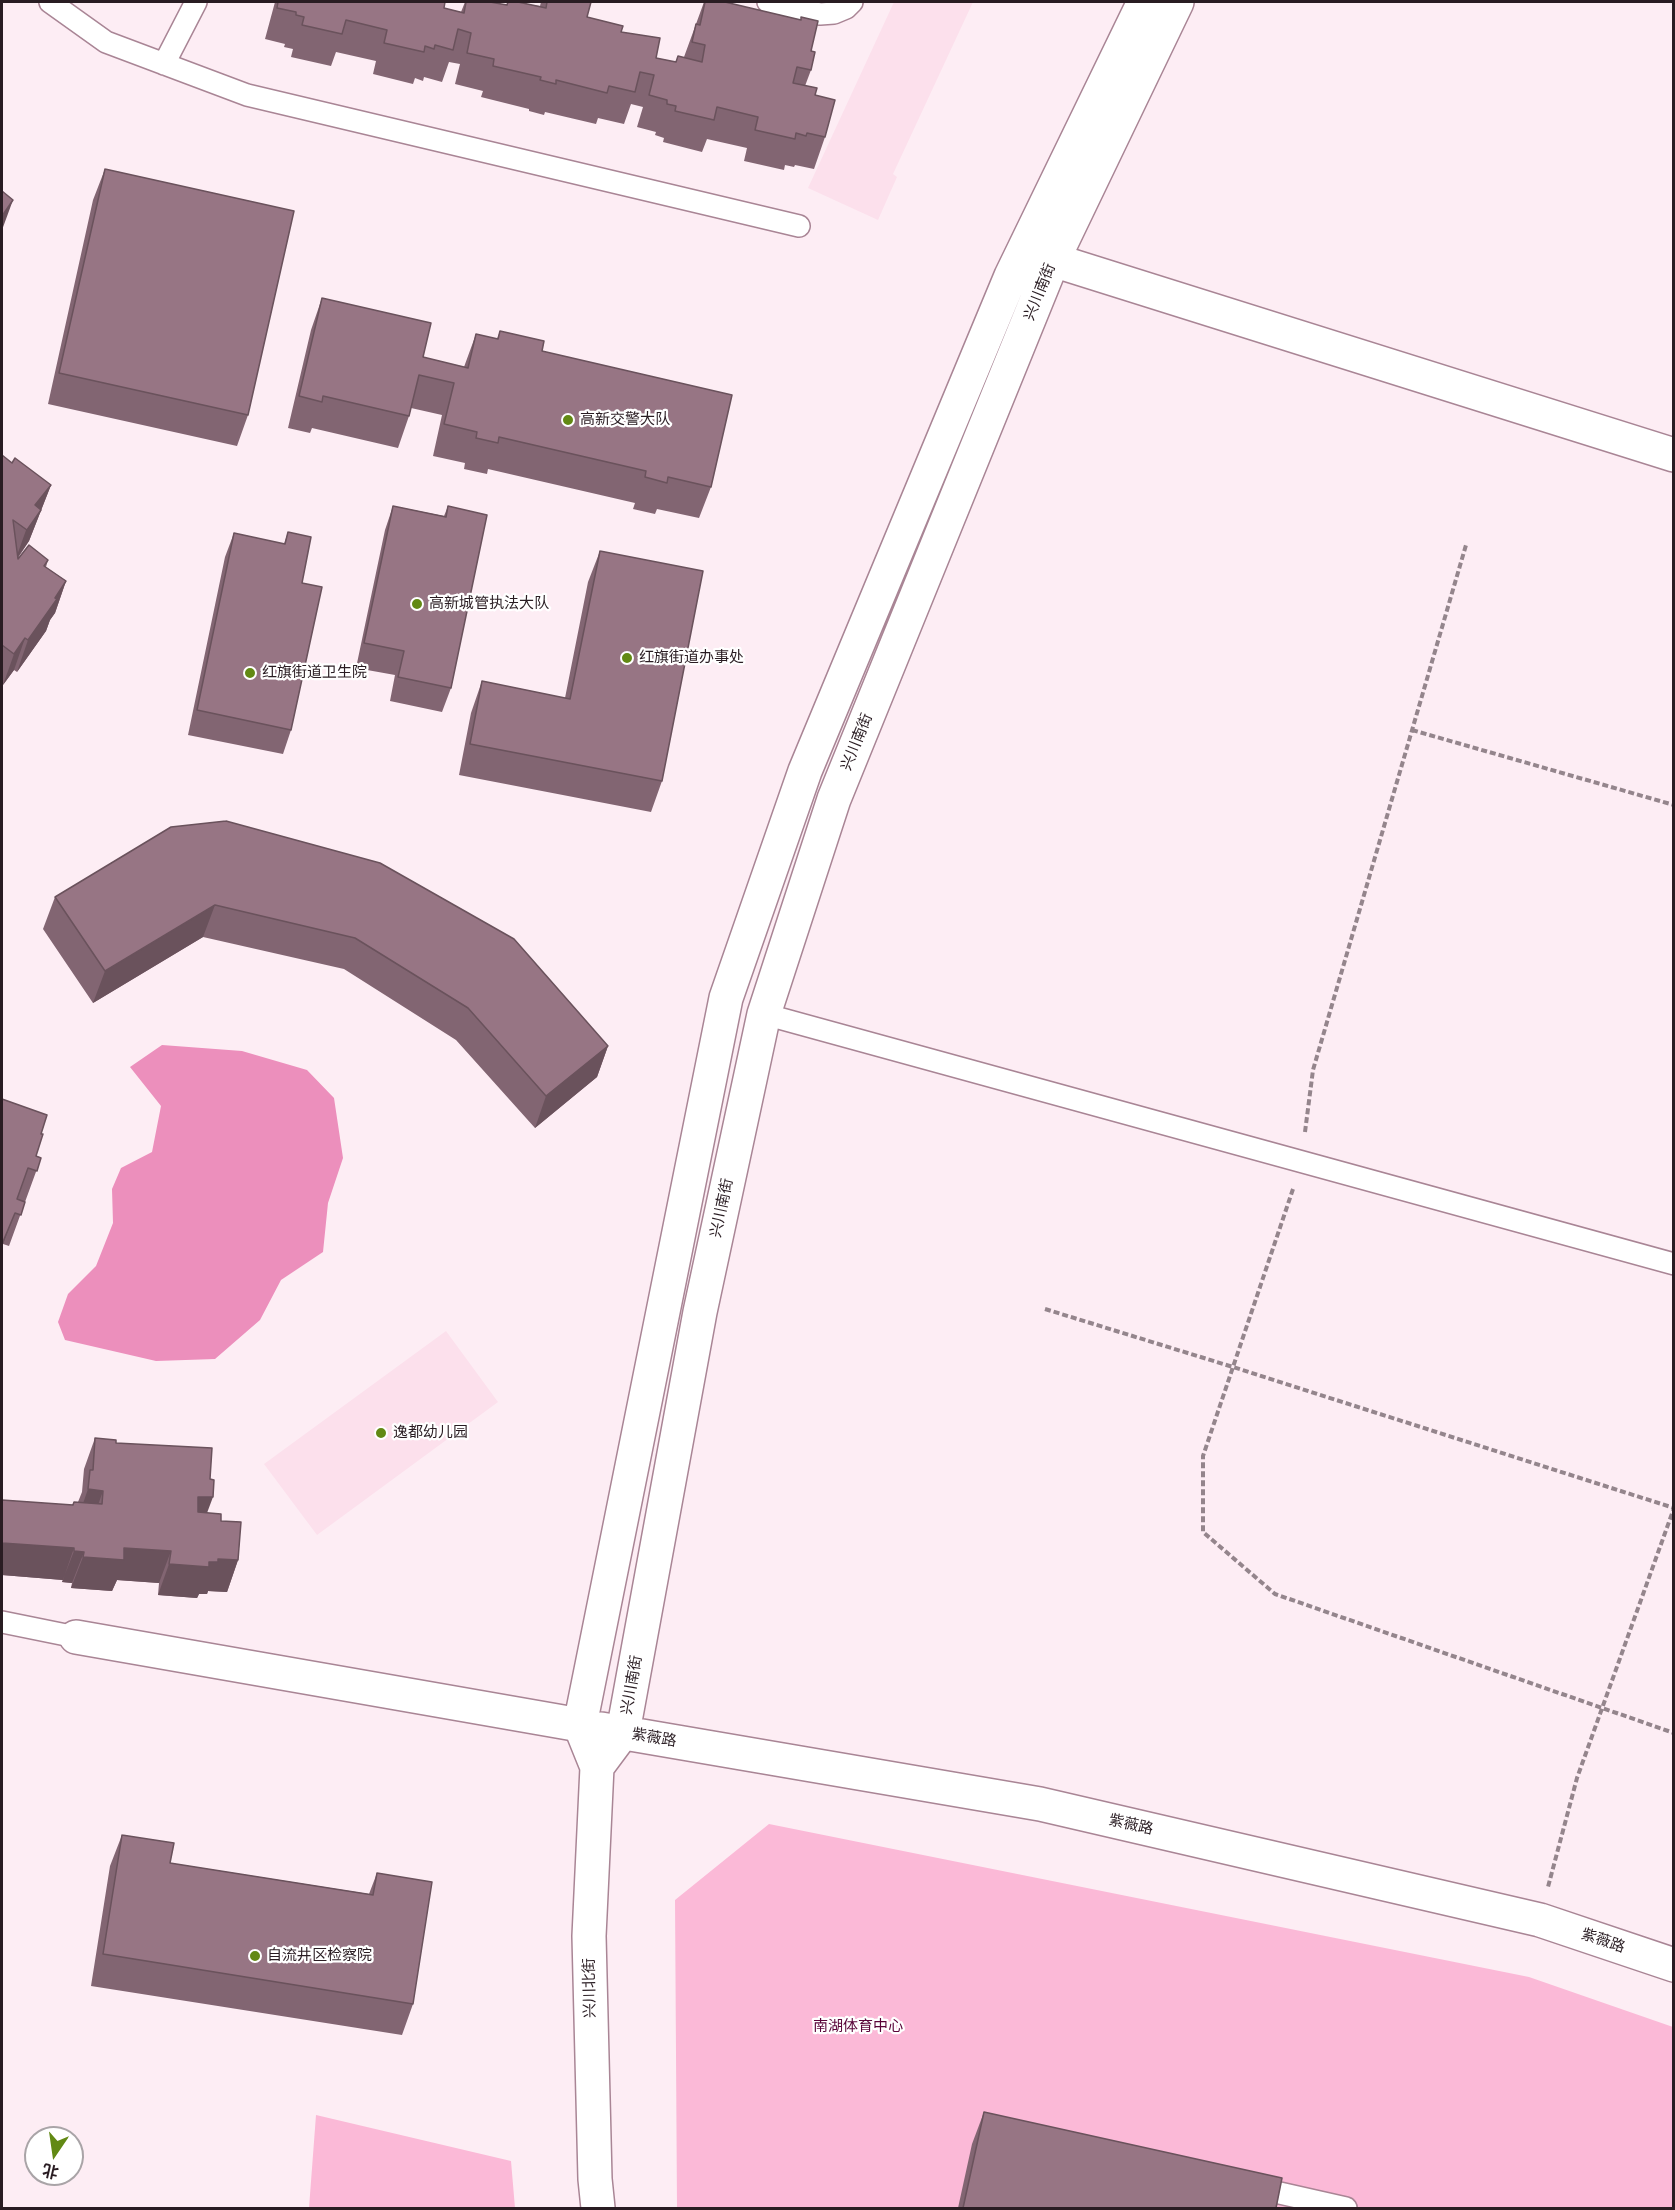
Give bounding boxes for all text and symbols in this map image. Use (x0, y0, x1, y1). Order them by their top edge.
street label: 兴川南街 (1020, 261, 1060, 323)
place label: 高新交警大队 (580, 411, 670, 429)
marker: 高新交警大队 (561, 413, 575, 427)
place label: 高新城管执法大队 (429, 595, 549, 613)
marker: 高新城管执法大队 (410, 597, 424, 611)
place label: 红旗街道办事处 (639, 649, 744, 667)
marker: 红旗街道办事处 (620, 651, 634, 665)
place label: 红旗街道卫生院 (262, 664, 367, 682)
marker: 红旗街道卫生院 (243, 666, 257, 680)
street label: 兴川南街 (837, 711, 877, 773)
street label: 兴川南街 (707, 1177, 737, 1239)
place label: 逸都幼儿园 (393, 1424, 468, 1442)
marker: 逸都幼儿园 (374, 1426, 388, 1440)
street label: 兴川南街 (618, 1654, 646, 1716)
street label: 紫薇路 (630, 1725, 678, 1751)
street label: 紫薇路 (1107, 1811, 1155, 1839)
street label: 紫薇路 (1579, 1925, 1627, 1957)
place label: 自流井区检察院 (267, 1947, 372, 1965)
marker: 自流井区检察院 (248, 1949, 262, 1963)
street label: 兴川北街 (580, 1958, 600, 2018)
park label: 南湖体育中心 (813, 2018, 903, 2036)
north arrow (24, 2126, 84, 2186)
text: 北 (40, 2159, 61, 2184)

